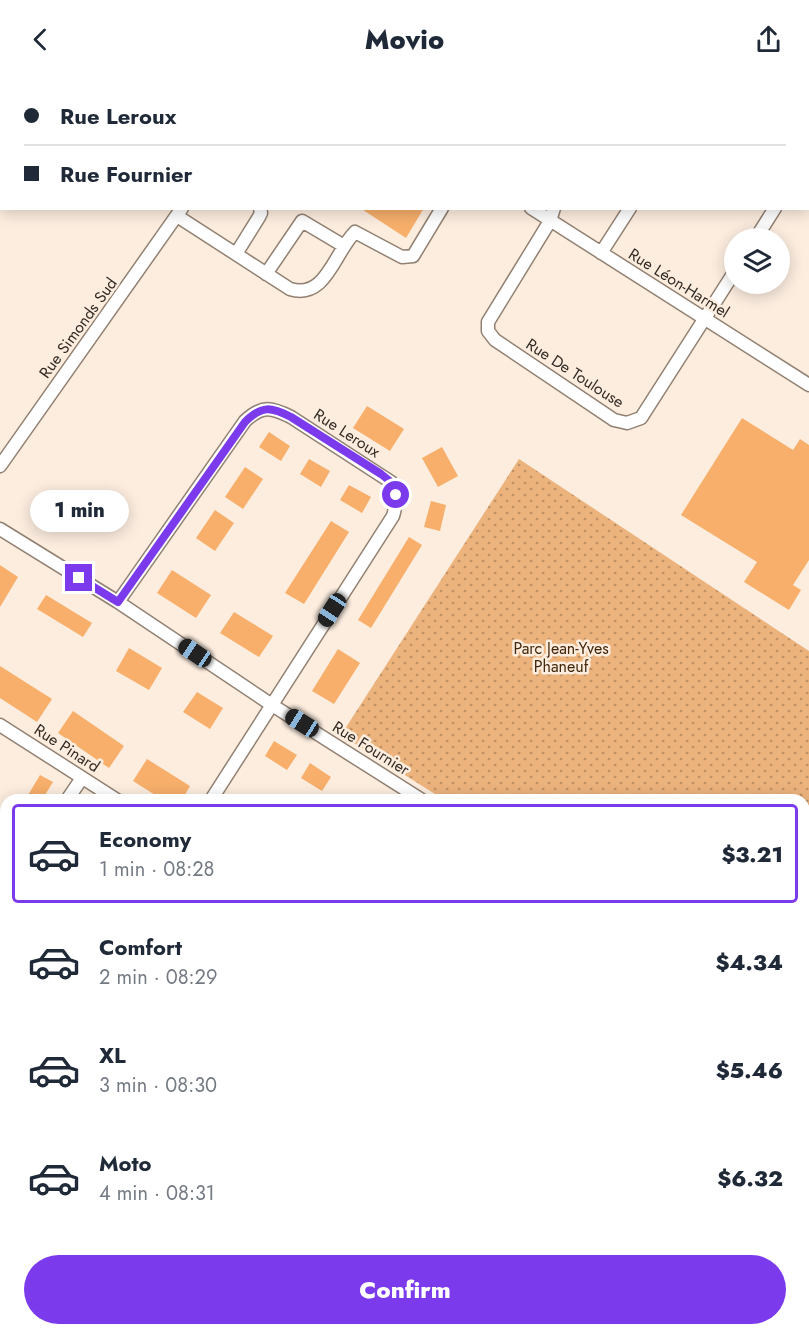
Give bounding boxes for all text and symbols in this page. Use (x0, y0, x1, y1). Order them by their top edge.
text: Movio (365, 20, 444, 59)
icon: back (24, 23, 57, 56)
icon: share (752, 23, 785, 56)
text: Rue Leroux (60, 100, 176, 132)
text: Rue Fournier (60, 158, 193, 190)
map controls (724, 228, 790, 294)
button: layers (724, 228, 790, 294)
street label: Rue Léon-Harmel (624, 243, 734, 323)
street label: Rue Simonds Sud (34, 273, 122, 383)
street label: Rue De Toulouse (521, 333, 629, 413)
street label: Rue Leroux (309, 403, 385, 463)
route start (382, 481, 409, 508)
callout: 1 min (29, 491, 128, 533)
text: 1 min (54, 496, 105, 525)
route end (65, 564, 92, 591)
car (315, 590, 349, 630)
car (175, 635, 215, 671)
park label: Parc Jean-Yves Phaneuf (513, 637, 609, 678)
car (282, 706, 322, 740)
street label: Rue Fournier (328, 715, 414, 781)
street label: Rue Pinard (30, 718, 104, 778)
text: Economy (99, 823, 191, 855)
icon: car (27, 827, 81, 881)
text: $3.21 (721, 838, 783, 870)
text: 1 min · 08:28 (99, 855, 215, 884)
text: Comfort (99, 931, 182, 963)
icon: car (27, 935, 81, 989)
text: $4.34 (715, 946, 783, 978)
text: 2 min · 08:29 (99, 963, 218, 992)
text: XL (99, 1039, 126, 1071)
icon: car (27, 1043, 81, 1097)
text: $5.46 (716, 1054, 783, 1086)
text: 3 min · 08:30 (99, 1071, 217, 1100)
text: Moto (99, 1147, 152, 1179)
icon: car (27, 1151, 81, 1205)
text: $6.32 (717, 1162, 783, 1194)
text: 4 min · 08:31 (99, 1179, 215, 1208)
button: Confirm (24, 1255, 786, 1324)

